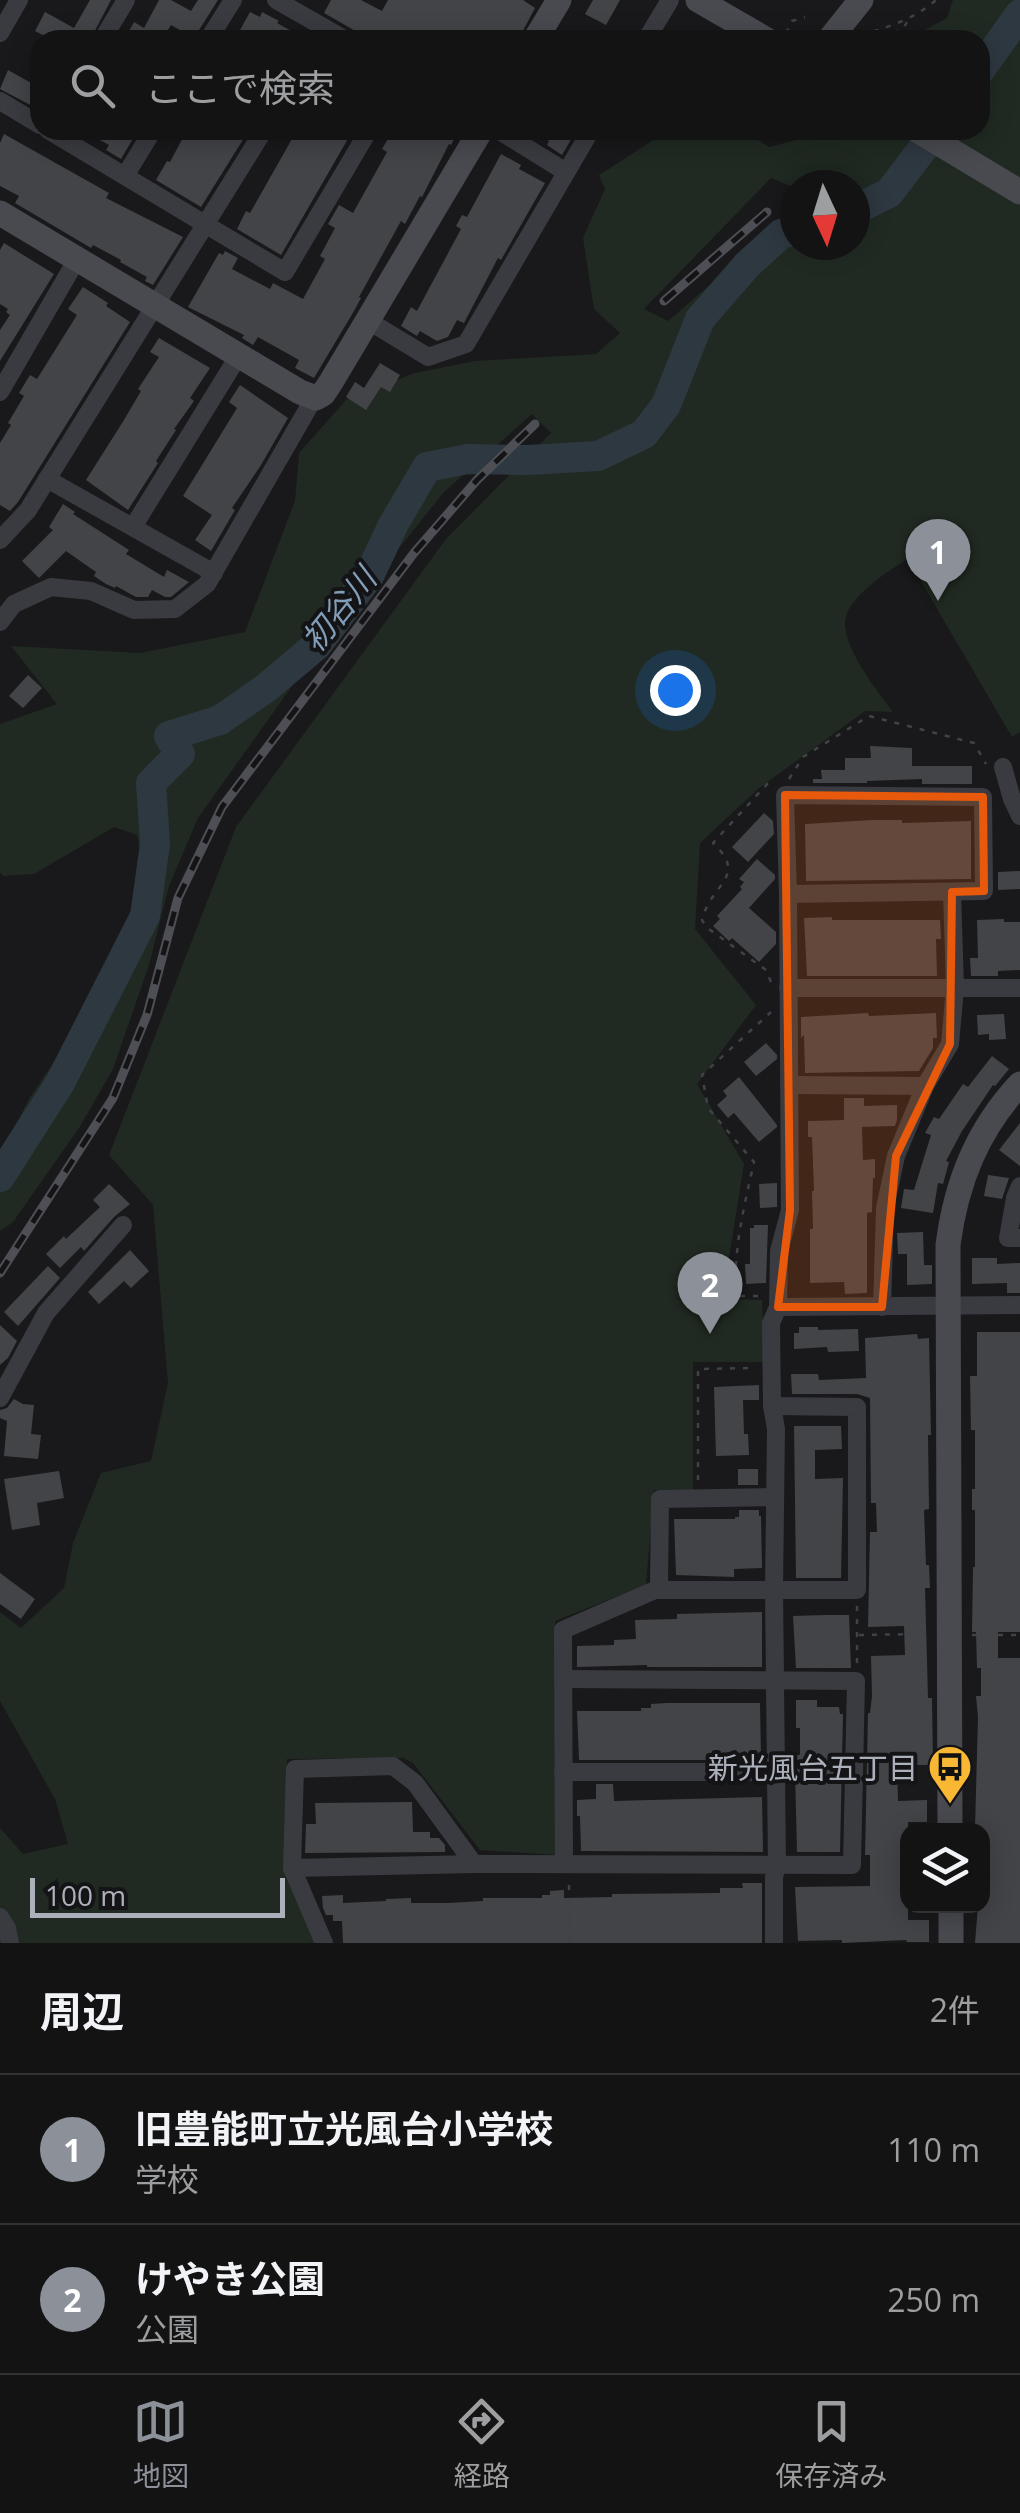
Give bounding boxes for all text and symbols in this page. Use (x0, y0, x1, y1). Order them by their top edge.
search box (30, 30, 990, 140)
icon: search (65, 58, 120, 113)
text: ここで検索 (145, 61, 335, 113)
north arrow (780, 170, 870, 260)
pin: 1 (906, 518, 970, 601)
water label: 初谷川 (291, 556, 387, 660)
your location (650, 665, 701, 716)
pin: 2 (678, 1252, 742, 1334)
bus stop icon: 新光風台五丁目 (927, 1744, 973, 1805)
place label: 新光風台五丁目 (708, 1747, 918, 1788)
map controls (900, 1823, 990, 1913)
button: layers (900, 1823, 990, 1913)
scale bar (30, 1873, 285, 1918)
text: 100 m (45, 1876, 126, 1914)
text: 周辺 (40, 1982, 124, 2039)
text: 2件 (930, 1988, 980, 2031)
text: 旧豊能町立光風台小学校 (135, 2102, 553, 2154)
text: 1 (63, 2128, 82, 2171)
text: 110 m (887, 2128, 980, 2171)
text: 学校 (135, 2157, 199, 2200)
text: けやき公園 (135, 2252, 325, 2304)
text: 2 (63, 2278, 82, 2321)
text: 250 m (887, 2278, 980, 2321)
text: 公園 (135, 2307, 199, 2350)
tab: 地図 (133, 2394, 189, 2494)
tab: 経路 (454, 2394, 510, 2494)
tab: 保存済み (775, 2394, 887, 2494)

